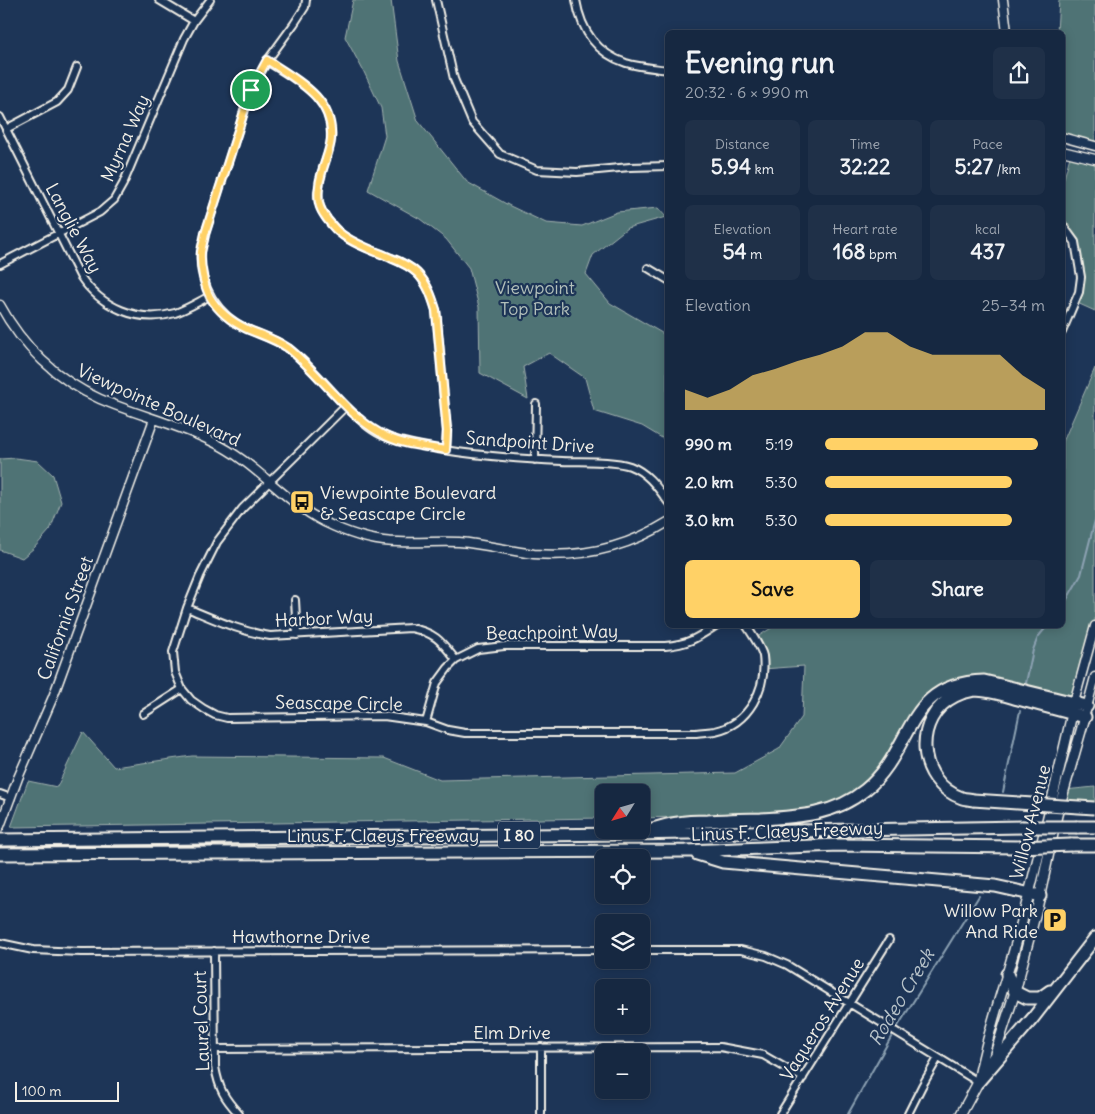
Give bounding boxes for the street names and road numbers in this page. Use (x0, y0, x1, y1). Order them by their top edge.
street label: Myrna Way (96, 91, 154, 185)
street label: Langlie Way (41, 179, 107, 277)
street label: Viewpointe Boulevard (74, 359, 245, 452)
street label: Sandpoint Drive (465, 426, 595, 458)
street label: California Street (32, 553, 98, 683)
street label: Harbor Way (274, 604, 374, 632)
street label: Beachpoint Way (486, 619, 618, 645)
street label: Seascape Circle (275, 690, 403, 716)
street label: Willow Avenue (1005, 762, 1055, 882)
street label: Linus F. Claeys Freeway (690, 816, 884, 846)
road number: I 80 (498, 822, 540, 848)
street label: Linus F. Claeys Freeway (287, 824, 479, 847)
street label: Hawthorne Drive (232, 925, 370, 948)
street label: Vaqueros Avenue (775, 953, 869, 1085)
street label: Laurel Court (188, 970, 214, 1072)
street label: Elm Drive (473, 1021, 551, 1044)

